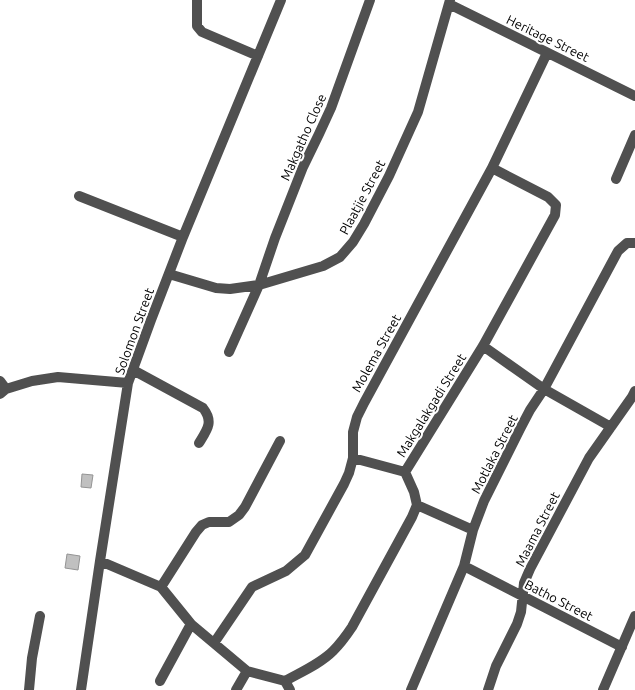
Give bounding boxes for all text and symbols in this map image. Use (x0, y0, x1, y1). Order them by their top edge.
street label: Heritage Street (504, 12, 592, 64)
street label: Makgatho Close (278, 92, 328, 182)
street label: Plaatjie Street (336, 157, 388, 237)
street label: Solomon Street (112, 286, 156, 376)
street label: Molema Street (349, 312, 403, 394)
street label: Makgalakgadi Street (394, 351, 468, 459)
street label: Motlaka Street (468, 412, 520, 496)
street label: Maama Street (512, 489, 562, 569)
street label: Batho Street (523, 577, 595, 623)

